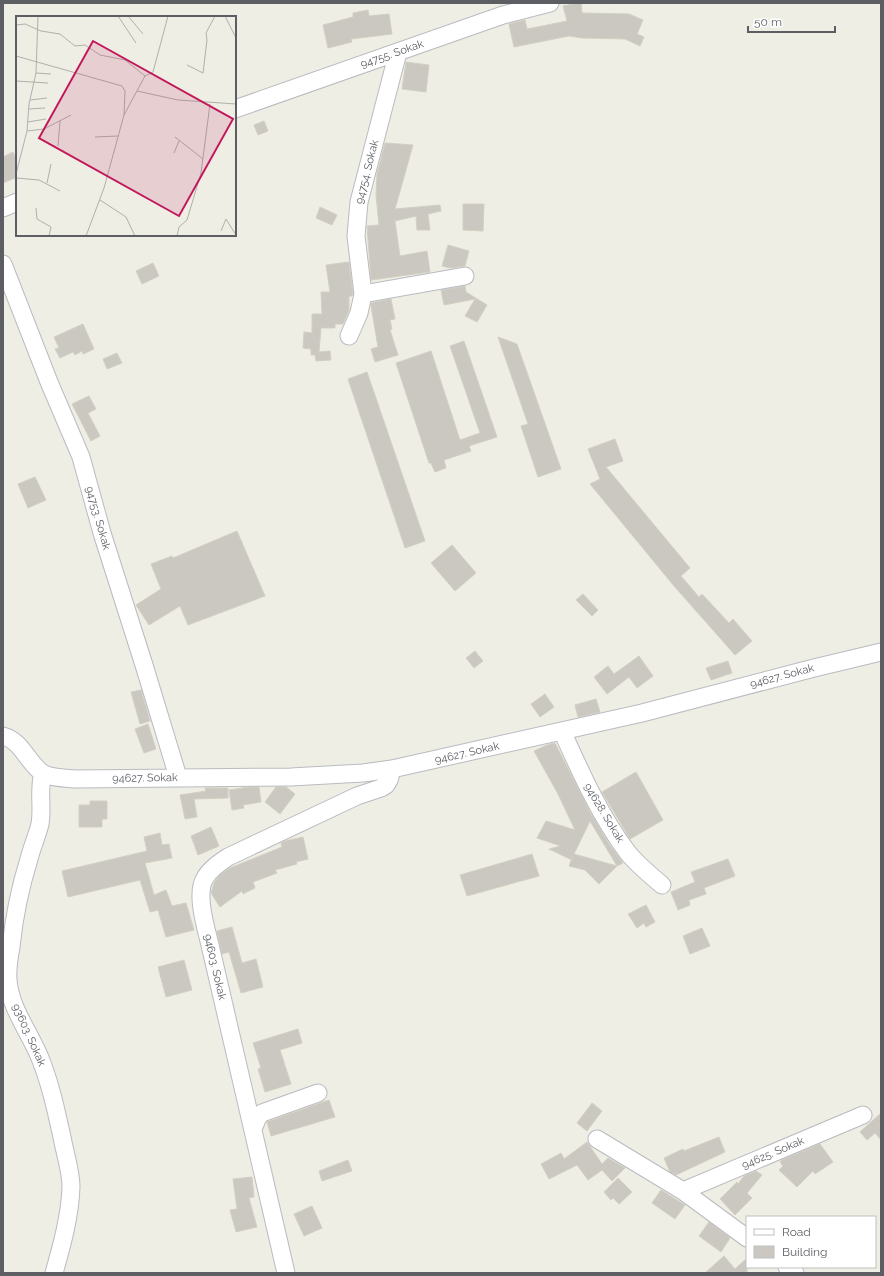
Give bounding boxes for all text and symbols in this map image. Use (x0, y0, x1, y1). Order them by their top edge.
scale bar (748, 8, 835, 34)
text: 50 m (754, 15, 782, 29)
inset map (16, 16, 236, 236)
street label: 94755. Sokak (359, 37, 425, 71)
street label: 94754. Sokak (353, 138, 381, 206)
street label: 94753. Sokak (83, 485, 113, 552)
street label: 94627. Sokak (749, 661, 816, 691)
street label: 94627. Sokak (434, 739, 501, 767)
street label: 94627. Sokak (112, 771, 178, 785)
street label: 94628. Sokak (581, 781, 627, 845)
street label: 94603. Sokak (201, 933, 229, 1001)
street label: 93603. Sokak (9, 1002, 49, 1069)
street label: 94625. Sokak (740, 1134, 806, 1172)
legend (746, 1216, 876, 1268)
text: Road (782, 1225, 811, 1239)
text: Building (782, 1245, 828, 1259)

